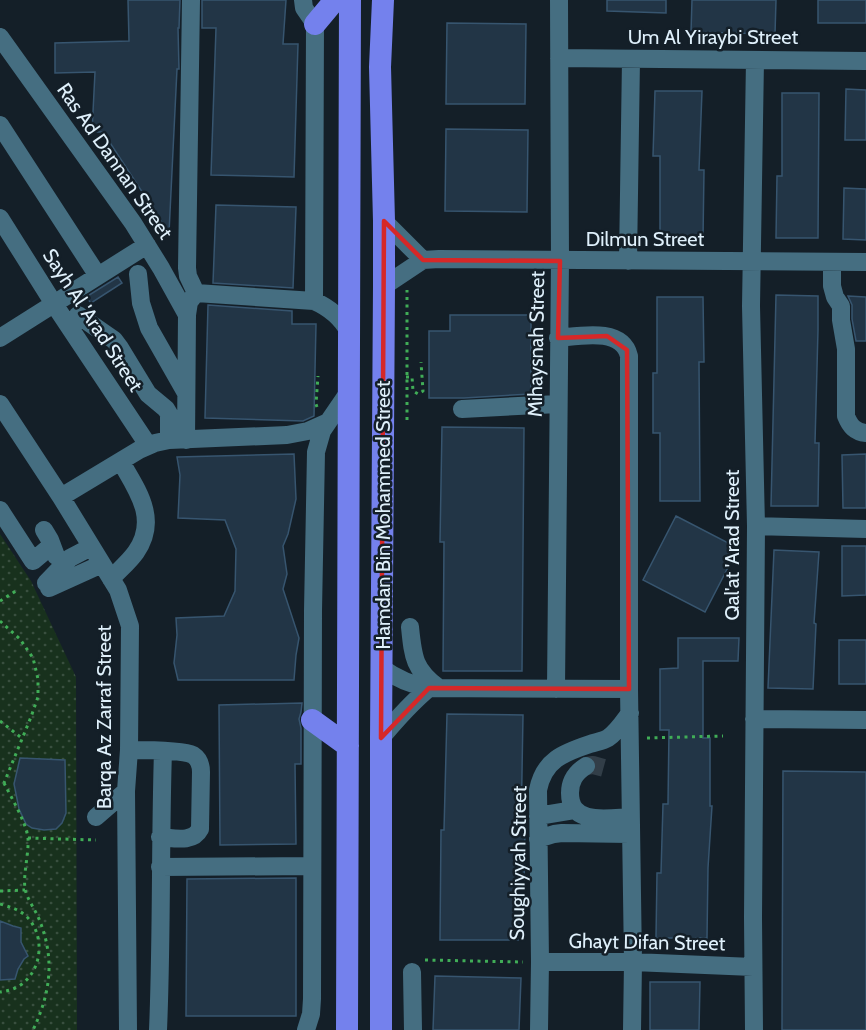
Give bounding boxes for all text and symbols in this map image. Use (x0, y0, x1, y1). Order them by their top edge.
street label: Um Al Yiraybi Street (628, 25, 799, 49)
street label: Ras Ad Dannan Street (52, 78, 178, 244)
street label: Dilmun Street (586, 227, 704, 251)
street label: Sayh Al 'Arad Street (38, 244, 148, 396)
street label: Mihaysnah Street (523, 270, 549, 417)
street label: Hamdan Bin Mohammed Street (371, 380, 395, 649)
street label: Qal'at 'Arad Street (720, 469, 744, 620)
street label: Barqa Az Zarraf Street (92, 625, 116, 809)
street label: Soughiyyah Street (505, 785, 531, 941)
street label: Ghayt Difan Street (569, 929, 726, 955)

